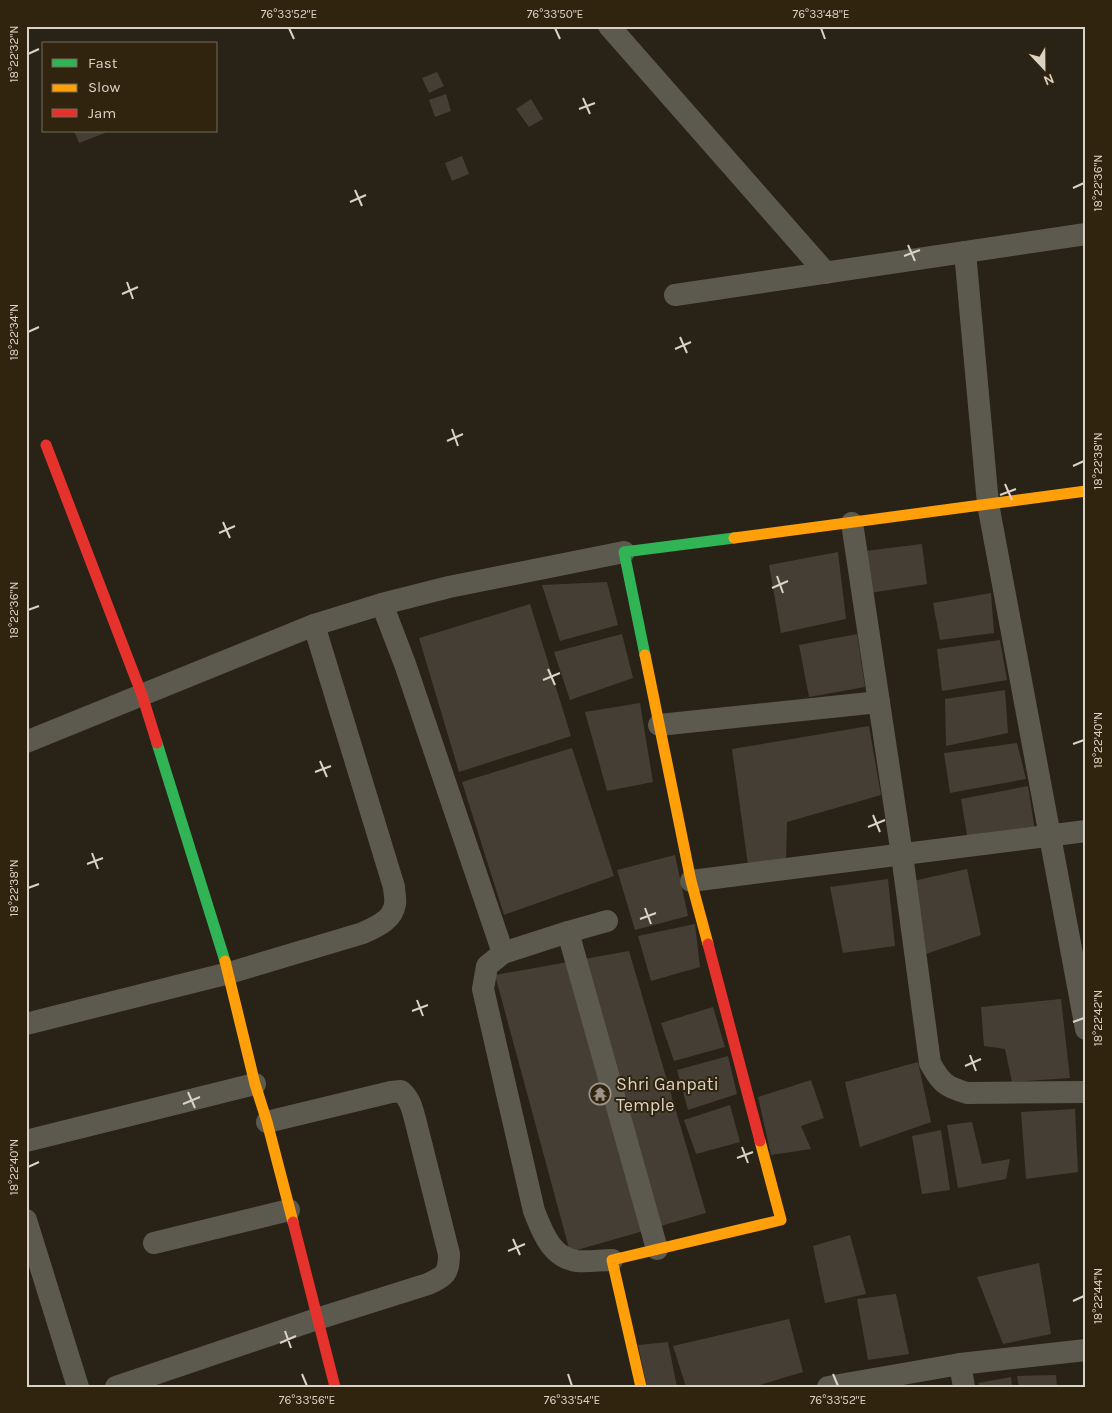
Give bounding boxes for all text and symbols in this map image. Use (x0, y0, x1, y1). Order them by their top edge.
text: 76°33'52"E (261, 7, 317, 21)
text: 76°33'50"E (527, 7, 583, 21)
text: 76°33'48"E (793, 7, 849, 21)
text: 18°22'32"N (7, 26, 21, 82)
legend (42, 42, 218, 132)
north arrow (1020, 42, 1070, 92)
text: Fast (88, 54, 118, 72)
text: N (1041, 70, 1057, 89)
text: Slow (88, 78, 120, 96)
text: Jam (88, 104, 116, 122)
text: 18°22'36"N (1091, 155, 1105, 211)
text: 18°22'34"N (7, 304, 21, 360)
text: 18°22'38"N (1091, 432, 1105, 490)
text: 18°22'36"N (7, 582, 21, 638)
text: 18°22'40"N (1091, 712, 1105, 768)
text: 18°22'38"N (7, 859, 21, 917)
text: 18°22'42"N (1091, 990, 1105, 1046)
place label: Shri Ganpati Temple (616, 1073, 719, 1116)
temple icon: Shri Ganpati Temple (588, 1082, 612, 1106)
text: 18°22'40"N (7, 1139, 21, 1195)
text: 18°22'44"N (1091, 1268, 1105, 1324)
text: 76°33'56"E (279, 1393, 335, 1407)
text: 76°33'54"E (544, 1393, 600, 1407)
text: 76°33'52"E (810, 1393, 866, 1407)

